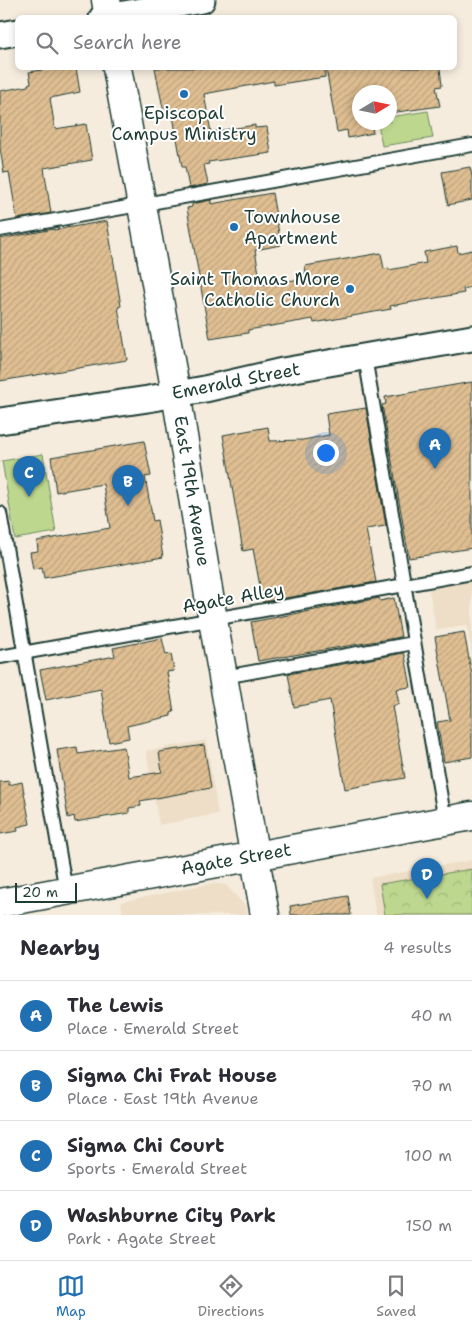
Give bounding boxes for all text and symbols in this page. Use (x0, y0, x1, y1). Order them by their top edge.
search box (15, 15, 457, 70)
icon: search (33, 29, 61, 57)
text: Search here (73, 30, 182, 55)
north arrow (352, 85, 397, 130)
marker: Episcopal Campus Ministry (178, 88, 190, 100)
place label: Episcopal Campus Ministry (111, 101, 257, 146)
place label: Townhouse Apartment (244, 205, 341, 250)
marker: Townhouse Apartment (228, 221, 240, 233)
place label: Saint Thomas More Catholic Church (170, 267, 340, 312)
marker: Saint Thomas More Catholic Church (344, 283, 356, 295)
street label: Emerald Street (170, 357, 302, 405)
street label: East 19th Avenue (168, 414, 216, 568)
pin: A (419, 428, 451, 469)
your location (313, 440, 339, 466)
pin: C (13, 456, 45, 497)
pin: B (112, 465, 144, 506)
street label: Agate Alley (180, 577, 286, 619)
street label: Agate Street (179, 837, 293, 881)
pin: D (411, 858, 443, 899)
scale bar (15, 880, 78, 903)
text: 20 m (22, 883, 58, 901)
text: Nearby (20, 934, 100, 962)
text: 4 results (383, 937, 452, 958)
text: The Lewis (67, 993, 164, 1018)
text: A (30, 1005, 42, 1026)
text: 40 m (410, 1005, 452, 1026)
text: Place · Emerald Street (67, 1018, 239, 1039)
text: Sigma Chi Frat House (67, 1063, 277, 1088)
text: B (31, 1075, 41, 1096)
text: 70 m (411, 1075, 452, 1096)
text: Place · East 19th Avenue (67, 1088, 259, 1109)
text: Sigma Chi Court (67, 1133, 224, 1158)
text: C (31, 1145, 41, 1166)
text: 100 m (404, 1145, 452, 1166)
text: Sports · Emerald Street (67, 1158, 247, 1179)
text: Washburne City Park (67, 1203, 276, 1228)
text: D (30, 1215, 42, 1236)
text: 150 m (405, 1215, 452, 1236)
text: Park · Agate Street (67, 1228, 216, 1249)
tab: Map (56, 1272, 86, 1320)
tab: Directions (198, 1272, 264, 1320)
tab: Saved (376, 1272, 416, 1320)

